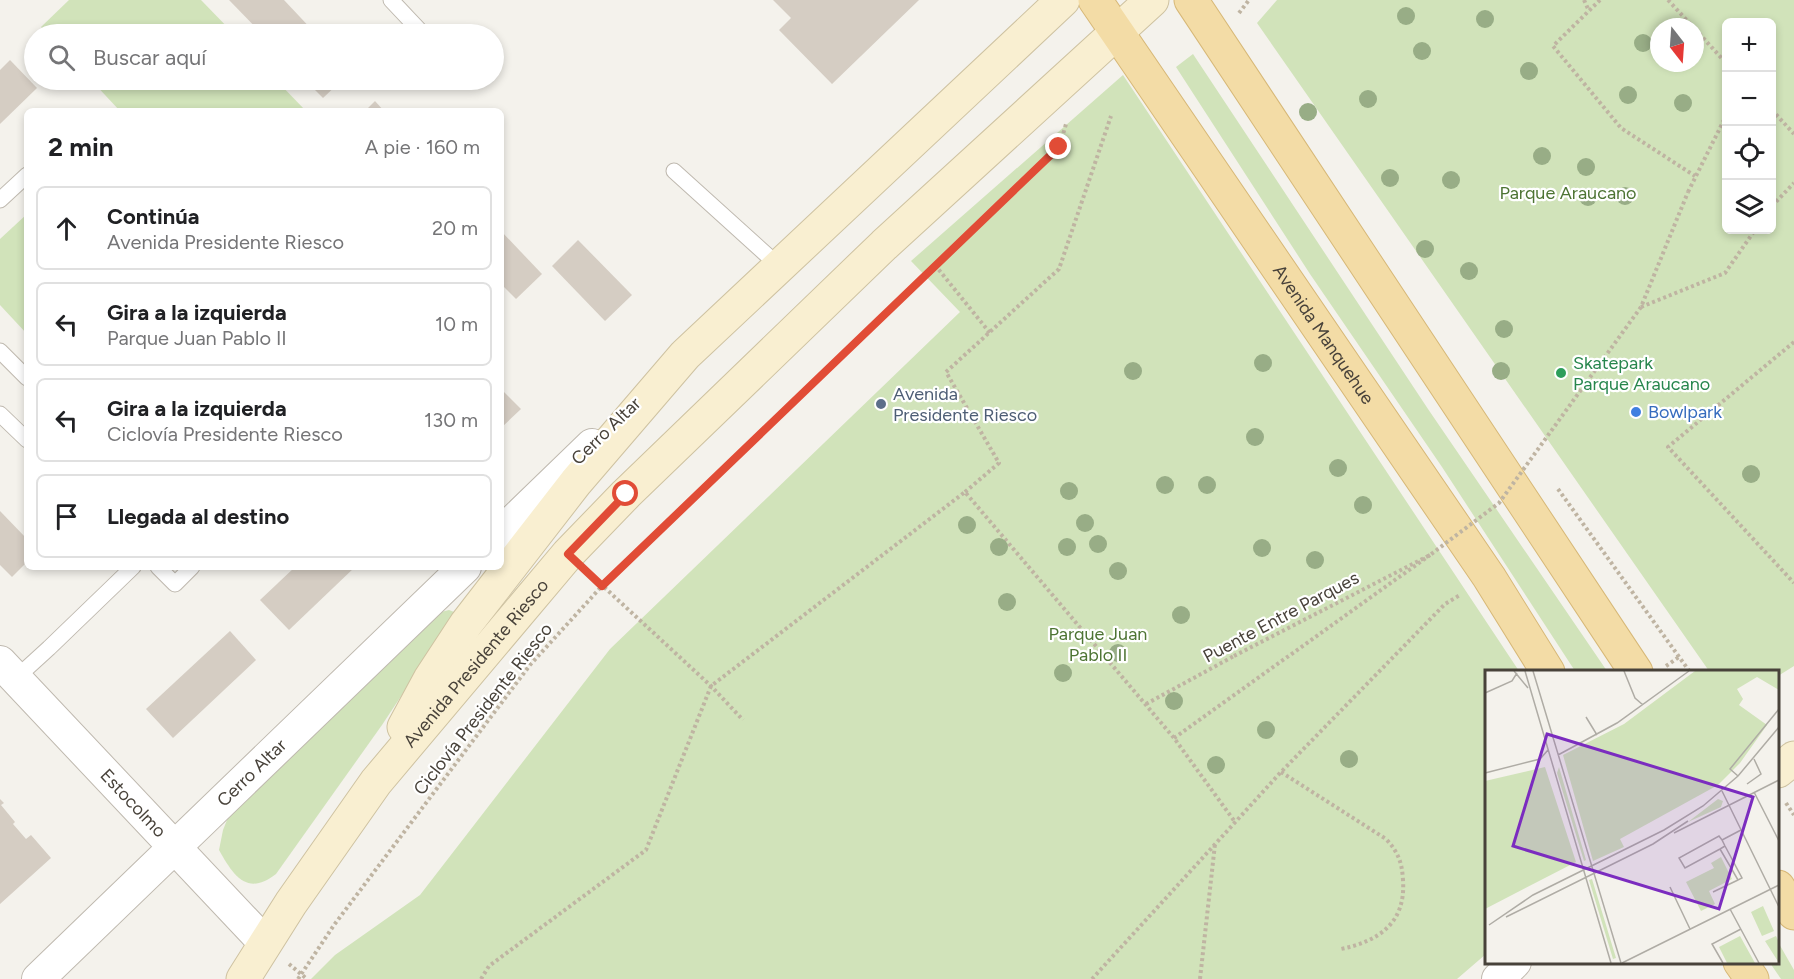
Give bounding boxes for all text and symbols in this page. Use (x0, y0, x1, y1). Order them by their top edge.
north arrow (1650, 18, 1704, 72)
map controls (1722, 18, 1776, 234)
button: + (1722, 18, 1776, 72)
search box (24, 24, 504, 90)
icon: search (45, 41, 78, 74)
text: Buscar aquí (93, 44, 206, 71)
button: − (1722, 72, 1776, 126)
button: locate (1722, 126, 1776, 180)
text: 2 min (48, 131, 114, 163)
route end (1045, 133, 1071, 159)
text: A pie · 160 m (365, 135, 480, 159)
button: layers (1722, 180, 1776, 234)
park label: Parque Araucano (1499, 182, 1637, 204)
text: Continúa (107, 203, 200, 230)
icon: ahead (50, 212, 83, 245)
text: 20 m (432, 216, 478, 240)
text: Avenida Presidente Riesco (107, 230, 344, 254)
street label: Avenida Manquehue (1268, 261, 1379, 409)
text: Gira a la izquierda (107, 299, 287, 326)
icon: left (50, 308, 83, 341)
text: 10 m (435, 312, 478, 336)
text: Parque Juan Pablo II (107, 326, 287, 350)
place label: Skatepark Parque Araucano (1573, 352, 1710, 395)
marker: Skatepark Parque Araucano (1554, 366, 1568, 380)
place label: Avenida Presidente Riesco (893, 383, 1037, 426)
street label: Cerro Altar (567, 393, 645, 469)
text: Gira a la izquierda (107, 395, 287, 422)
marker: Avenida Presidente Riesco (874, 397, 888, 411)
place label: Bowlpark (1648, 401, 1722, 423)
icon: left (50, 404, 83, 437)
marker: Bowlpark (1629, 405, 1643, 419)
text: 130 m (424, 408, 478, 432)
text: Ciclovía Presidente Riesco (107, 422, 343, 446)
route start (612, 480, 638, 506)
icon: arrive (50, 500, 83, 533)
text: Llegada al destino (107, 503, 289, 530)
street label: Puente Entre Parques (1199, 567, 1363, 667)
street label: Avenida Presidente Riesco (399, 574, 553, 752)
street label: Ciclovía Presidente Riesco (409, 619, 557, 799)
park label: Parque Juan Pablo II (1049, 623, 1147, 666)
inset map (1485, 670, 1779, 964)
street label: Cerro Altar (212, 734, 291, 811)
street label: Estocolmo (96, 764, 171, 842)

